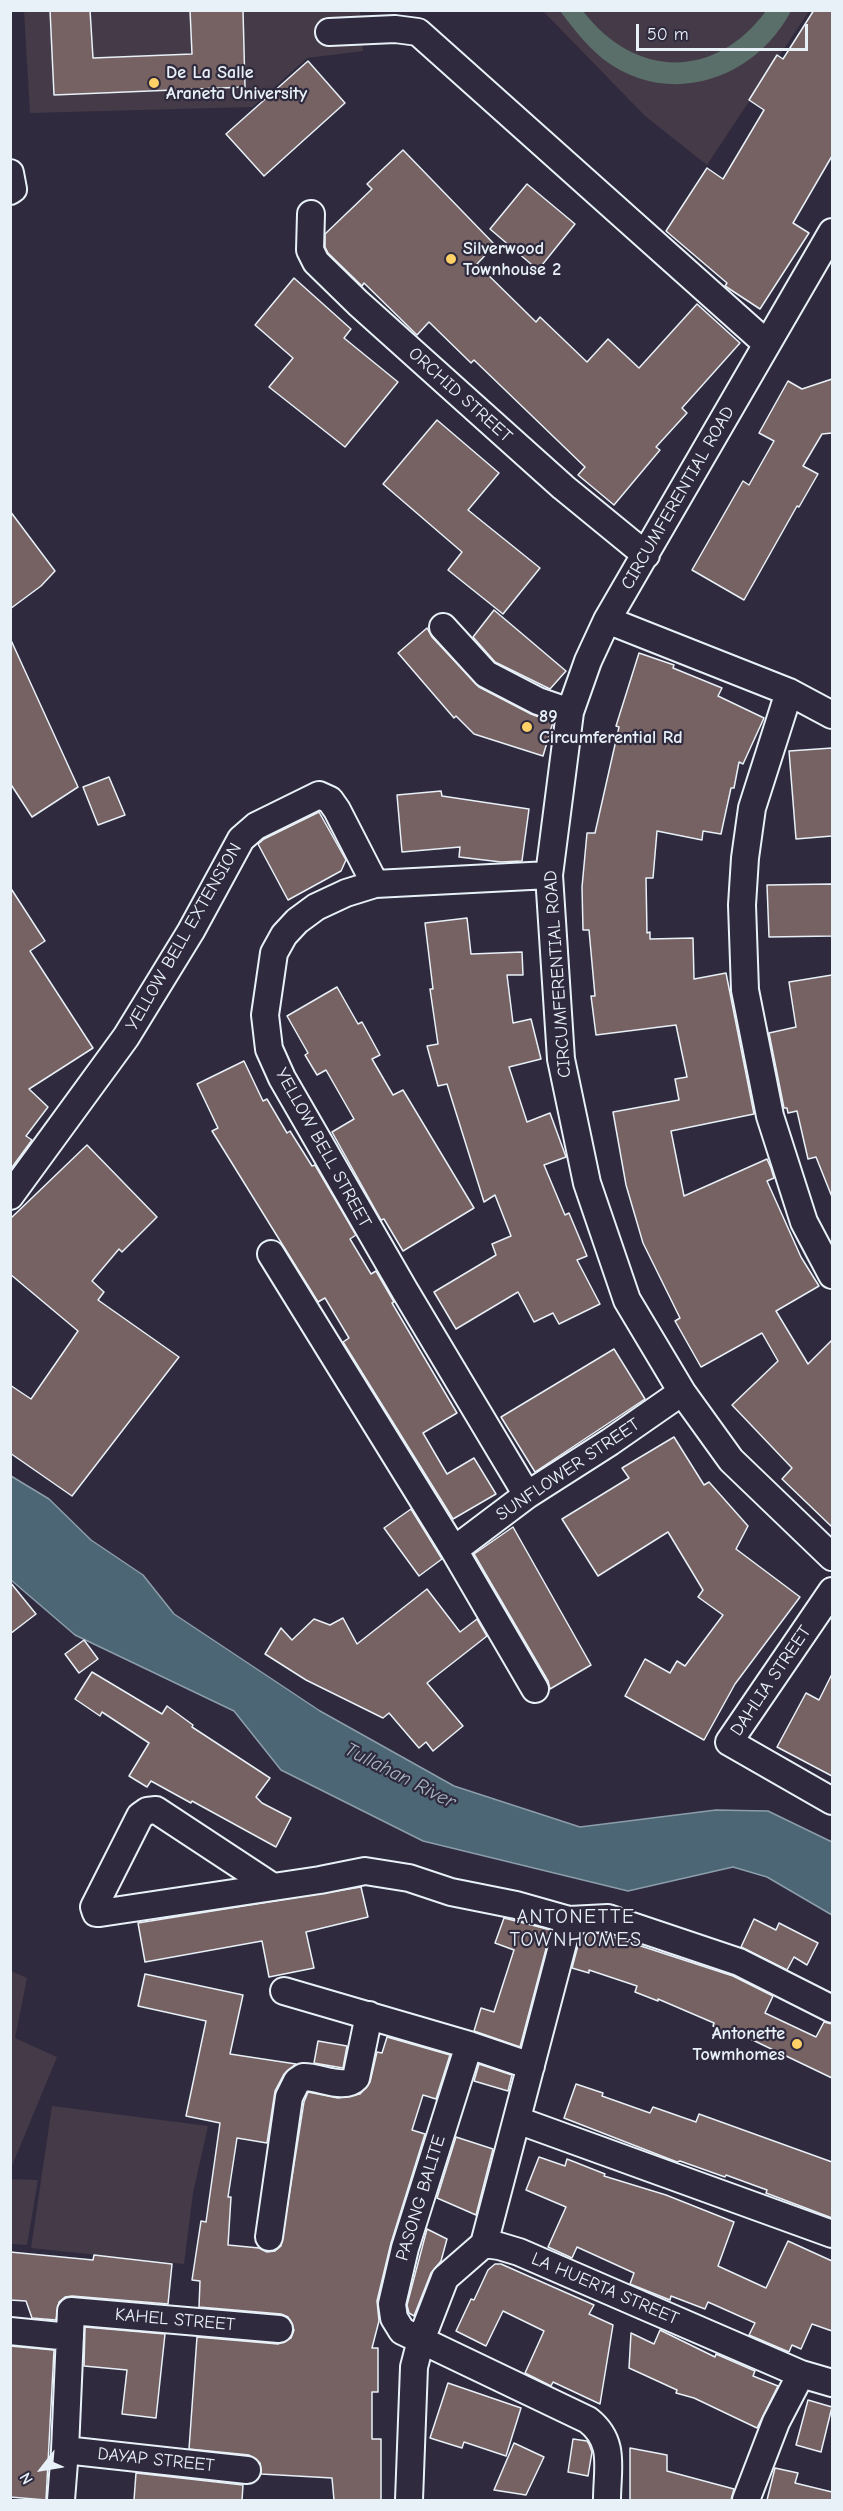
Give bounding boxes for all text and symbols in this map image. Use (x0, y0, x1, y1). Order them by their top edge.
scale bar (639, 12, 812, 50)
text: 50 m (647, 24, 689, 45)
place label: De La Salle Araneta University (166, 62, 307, 104)
marker: De La Salle Araneta University (147, 76, 161, 90)
place label: Silverwood Townhouse 2 (463, 238, 561, 280)
marker: Silverwood Townhouse 2 (444, 252, 458, 266)
street label: ORCHID STREET (404, 343, 516, 447)
street label: CIRCUMFERENTIAL ROAD (617, 403, 739, 593)
place label: 89 Circumferential Rd (539, 706, 683, 748)
marker: 89 Circumferential Rd (520, 720, 534, 734)
street label: YELLOW BELL EXTENSION (121, 839, 247, 1035)
street label: CIRCUMFERENTIAL ROAD (540, 869, 576, 1079)
street label: YELLOW BELL STREET (270, 1064, 376, 1232)
street label: SUNFLOWER STREET (492, 1414, 644, 1526)
street label: DAHLIA STREET (726, 1622, 816, 1740)
water label: Tullahan River (340, 1738, 460, 1814)
district label: ANTONETTE TOWNHOMES (510, 1905, 642, 1952)
place label: Antonette Towmhomes (693, 2023, 785, 2066)
marker: Antonette Towmhomes (790, 2037, 804, 2051)
street label: PASONG BALITE (392, 2133, 450, 2263)
street label: LA HUERTA STREET (528, 2248, 682, 2330)
street label: KAHEL STREET (114, 2304, 236, 2336)
north arrow (12, 2439, 72, 2499)
street label: DAYAP STREET (96, 2443, 216, 2477)
text: N (16, 2469, 37, 2487)

